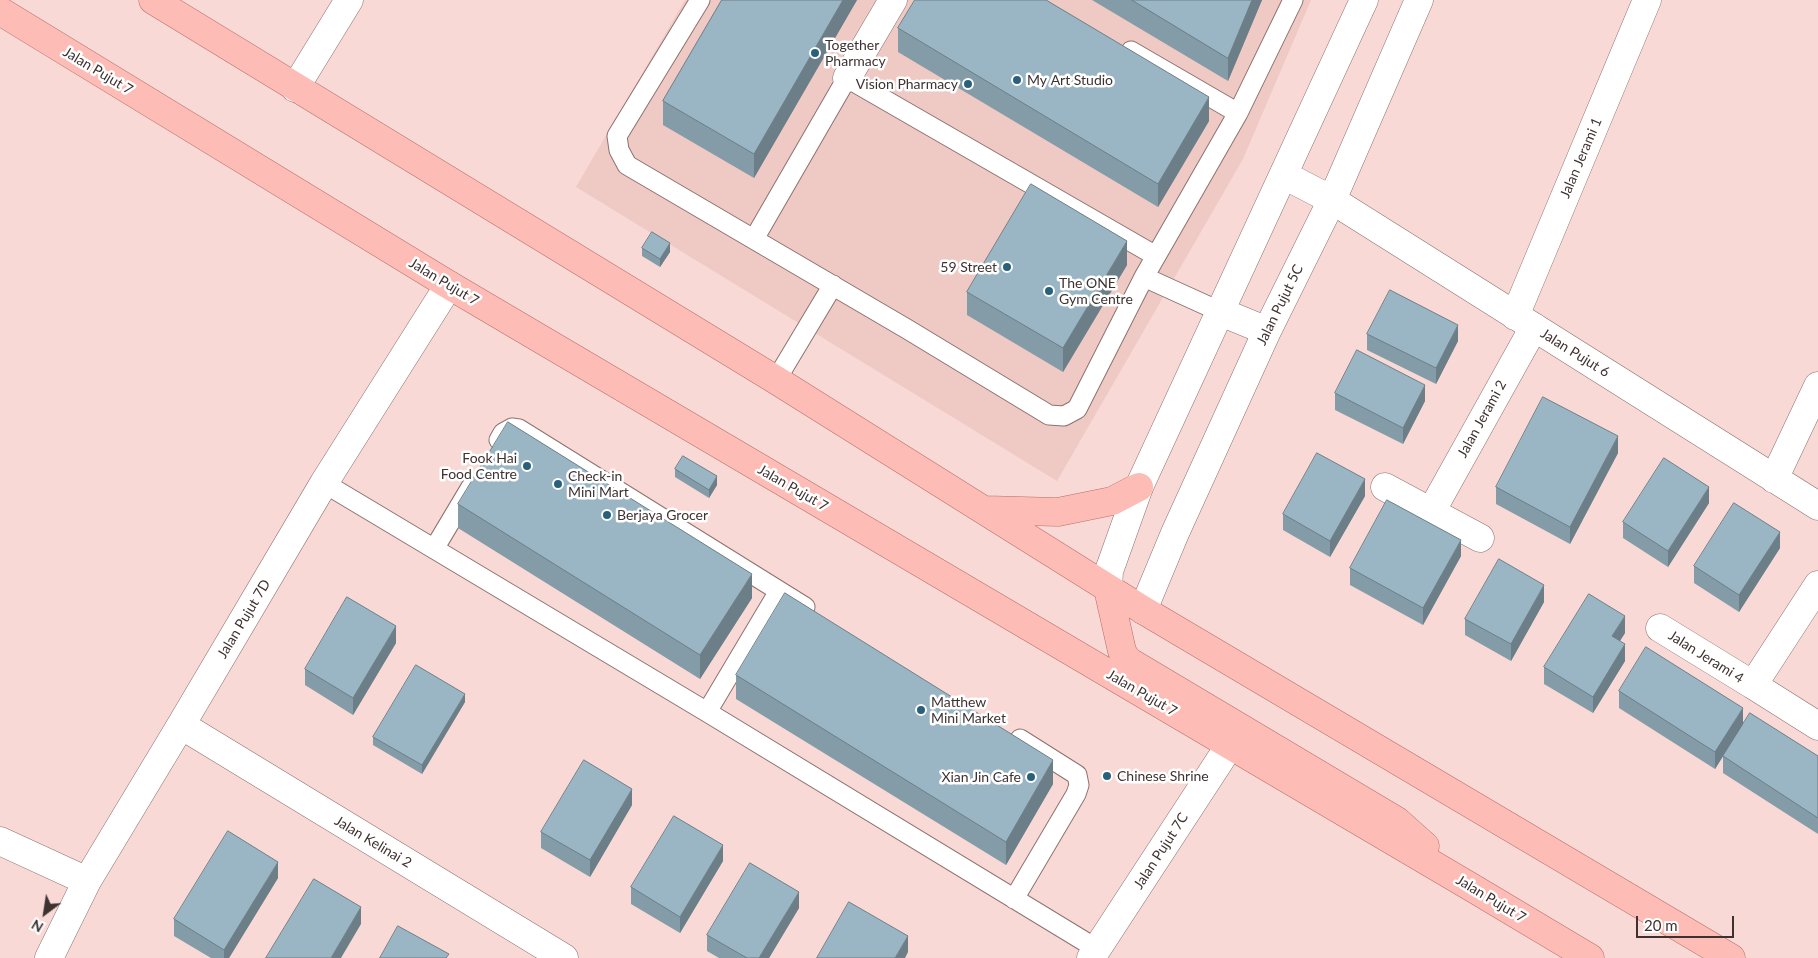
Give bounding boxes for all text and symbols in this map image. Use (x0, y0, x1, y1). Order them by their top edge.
place label: Together Pharmacy (825, 37, 886, 70)
street label: Jalan Pujut 7 (60, 44, 136, 98)
marker: Together Pharmacy (809, 47, 821, 59)
place label: My Art Studio (1027, 72, 1113, 88)
marker: My Art Studio (1011, 74, 1023, 86)
place label: Vision Pharmacy (856, 76, 958, 92)
marker: Vision Pharmacy (962, 78, 974, 90)
street label: Jalan Jerami 1 (1557, 115, 1605, 201)
street label: Jalan Pujut 7 (406, 255, 482, 309)
place label: 59 Street (940, 259, 997, 275)
marker: 59 Street (1001, 261, 1013, 273)
street label: Jalan Pujut 5C (1253, 262, 1307, 348)
place label: The ONE Gym Centre (1059, 275, 1133, 308)
marker: The ONE Gym Centre (1043, 285, 1055, 297)
street label: Jalan Pujut 6 (1537, 325, 1613, 381)
street label: Jalan Jerami 2 (1454, 377, 1510, 461)
place label: Fook Hai Food Centre (441, 450, 517, 482)
marker: Fook Hai Food Centre (521, 460, 533, 472)
street label: Jalan Pujut 7 (755, 461, 831, 515)
place label: Check-in Mini Mart (568, 468, 629, 501)
marker: Check-in Mini Mart (552, 478, 564, 490)
place label: Berjaya Grocer (617, 507, 708, 523)
marker: Berjaya Grocer (601, 509, 613, 521)
street label: Jalan Pujut 7D (214, 577, 274, 661)
street label: Jalan Jerami 4 (1665, 627, 1747, 687)
street label: Jalan Pujut 7 (1104, 666, 1180, 720)
place label: Matthew Mini Market (931, 694, 1006, 726)
marker: Matthew Mini Market (915, 704, 927, 716)
place label: Chinese Shrine (1117, 768, 1209, 784)
place label: Xian Jin Cafe (941, 769, 1021, 785)
marker: Chinese Shrine (1101, 770, 1113, 782)
marker: Xian Jin Cafe (1025, 771, 1037, 783)
street label: Jalan Pujut 7C (1130, 810, 1192, 892)
street label: Jalan Kelinai 2 (331, 812, 415, 872)
street label: Jalan Pujut 7 (1453, 872, 1529, 926)
north arrow (20, 888, 70, 938)
scale bar (1638, 906, 1736, 938)
text: N (28, 916, 46, 936)
text: 20 m (1644, 916, 1678, 934)

